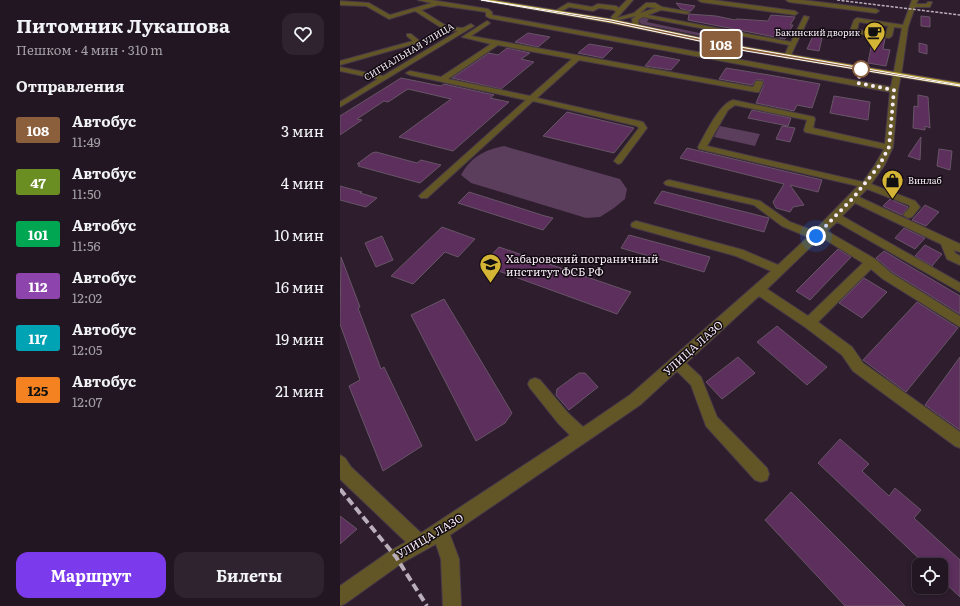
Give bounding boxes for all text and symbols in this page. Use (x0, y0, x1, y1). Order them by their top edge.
text: Питомник Лукашова (16, 11, 230, 39)
button: heart (282, 13, 324, 55)
street label: СИГНАЛЬНАЯ УЛИЦА (361, 18, 457, 84)
cafe icon: Бакинский дворик (862, 20, 888, 53)
place label: Бакинский дворик (775, 25, 861, 39)
line badge: 108 (698, 31, 744, 57)
text: 108 (710, 34, 732, 54)
text: Пешком · 4 мин · 310 m (16, 40, 163, 59)
unlabelled marker (852, 60, 870, 78)
text: Отправления (16, 74, 124, 97)
text: Автобус (72, 109, 136, 132)
text: 3 мин (281, 119, 324, 142)
text: 108 (27, 120, 49, 140)
text: 11:49 (72, 132, 101, 151)
text: Автобус (72, 161, 136, 184)
shop icon: Винлаб (879, 168, 905, 201)
text: 4 мин (281, 171, 324, 194)
text: 47 (30, 172, 46, 192)
place label: Винлаб (908, 173, 942, 187)
text: 11:50 (72, 184, 101, 203)
text: Автобус (72, 213, 136, 236)
text: 10 мин (274, 223, 324, 246)
text: 101 (28, 224, 48, 244)
your location (806, 226, 826, 246)
text: 11:56 (72, 236, 101, 255)
place label: Хабаровский пограничный институт ФСБ РФ (506, 250, 658, 279)
school or university icon: Хабаровский пограничный институт ФСБ РФ (477, 252, 503, 285)
text: Автобус (72, 265, 136, 288)
text: 16 мин (275, 275, 324, 298)
text: 112 (28, 276, 48, 296)
text: 12:02 (72, 288, 102, 307)
street label: УЛИЦА ЛАЗО (659, 316, 726, 378)
text: Автобус (72, 317, 136, 340)
text: 19 мин (275, 327, 324, 350)
text: 117 (29, 328, 47, 348)
text: 12:05 (72, 340, 102, 359)
text: Автобус (72, 369, 136, 392)
text: 21 мин (275, 379, 324, 402)
text: 125 (28, 380, 48, 400)
text: 12:07 (72, 392, 102, 411)
street label: УЛИЦА ЛАЗО (393, 509, 466, 561)
button: Маршрут (16, 552, 166, 598)
button: Билеты (174, 552, 324, 598)
map controls (912, 558, 948, 594)
button: locate (912, 558, 948, 594)

